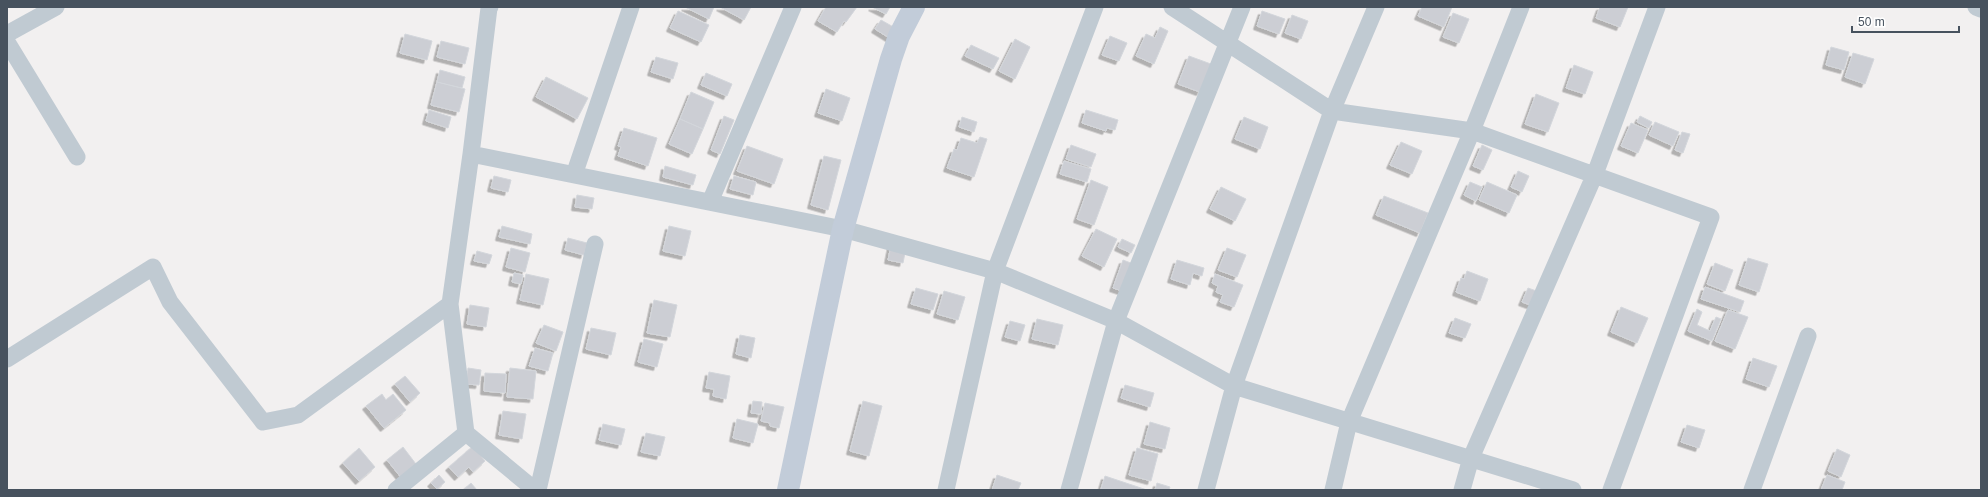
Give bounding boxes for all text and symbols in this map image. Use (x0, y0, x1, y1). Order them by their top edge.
scale bar (1852, 8, 1959, 34)
text: 50 m (1858, 15, 1885, 29)

